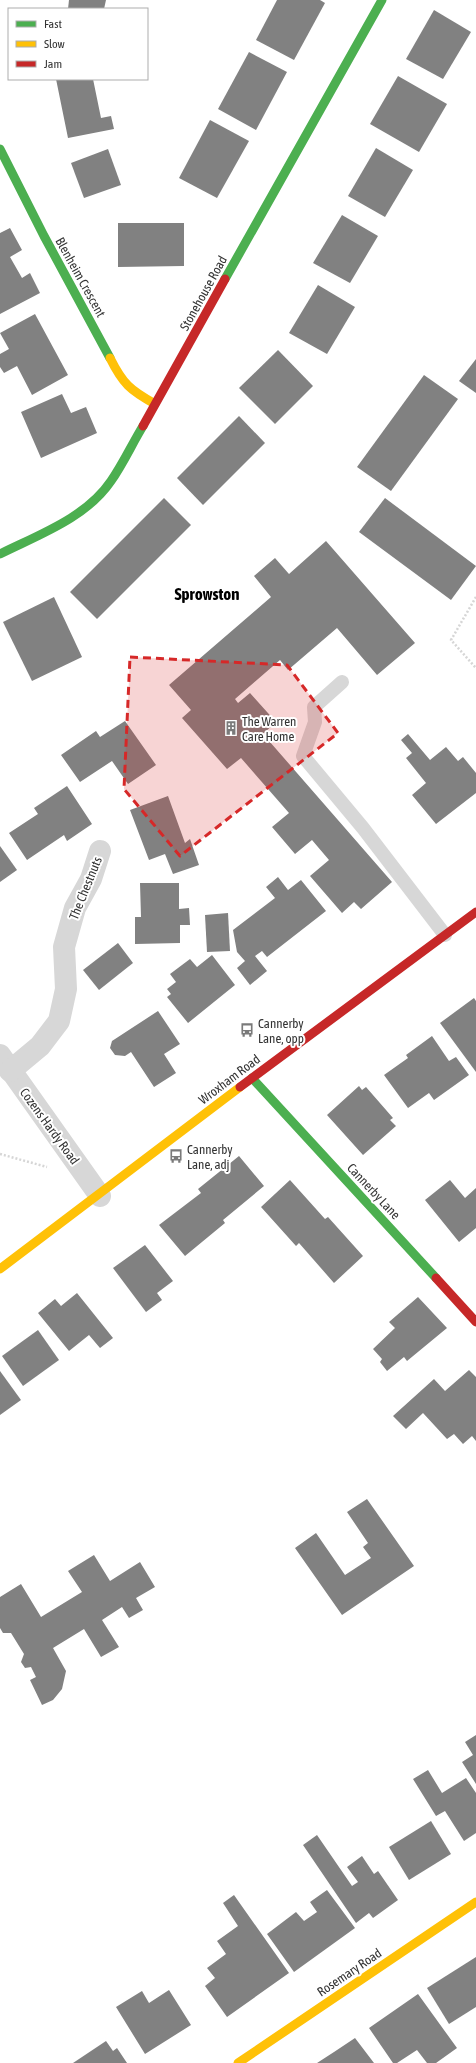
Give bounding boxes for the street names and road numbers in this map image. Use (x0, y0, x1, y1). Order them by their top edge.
street label: Blenheim Crescent (52, 235, 109, 320)
street label: Stonehouse Road (177, 253, 230, 333)
street label: The Chestnuts (66, 854, 105, 922)
street label: Wroxham Road (196, 1051, 263, 1107)
street label: Cozens Hardy Road (17, 1085, 82, 1167)
street label: Cannerby Lane (344, 1160, 403, 1222)
street label: Rosemary Road (314, 1945, 384, 1999)

